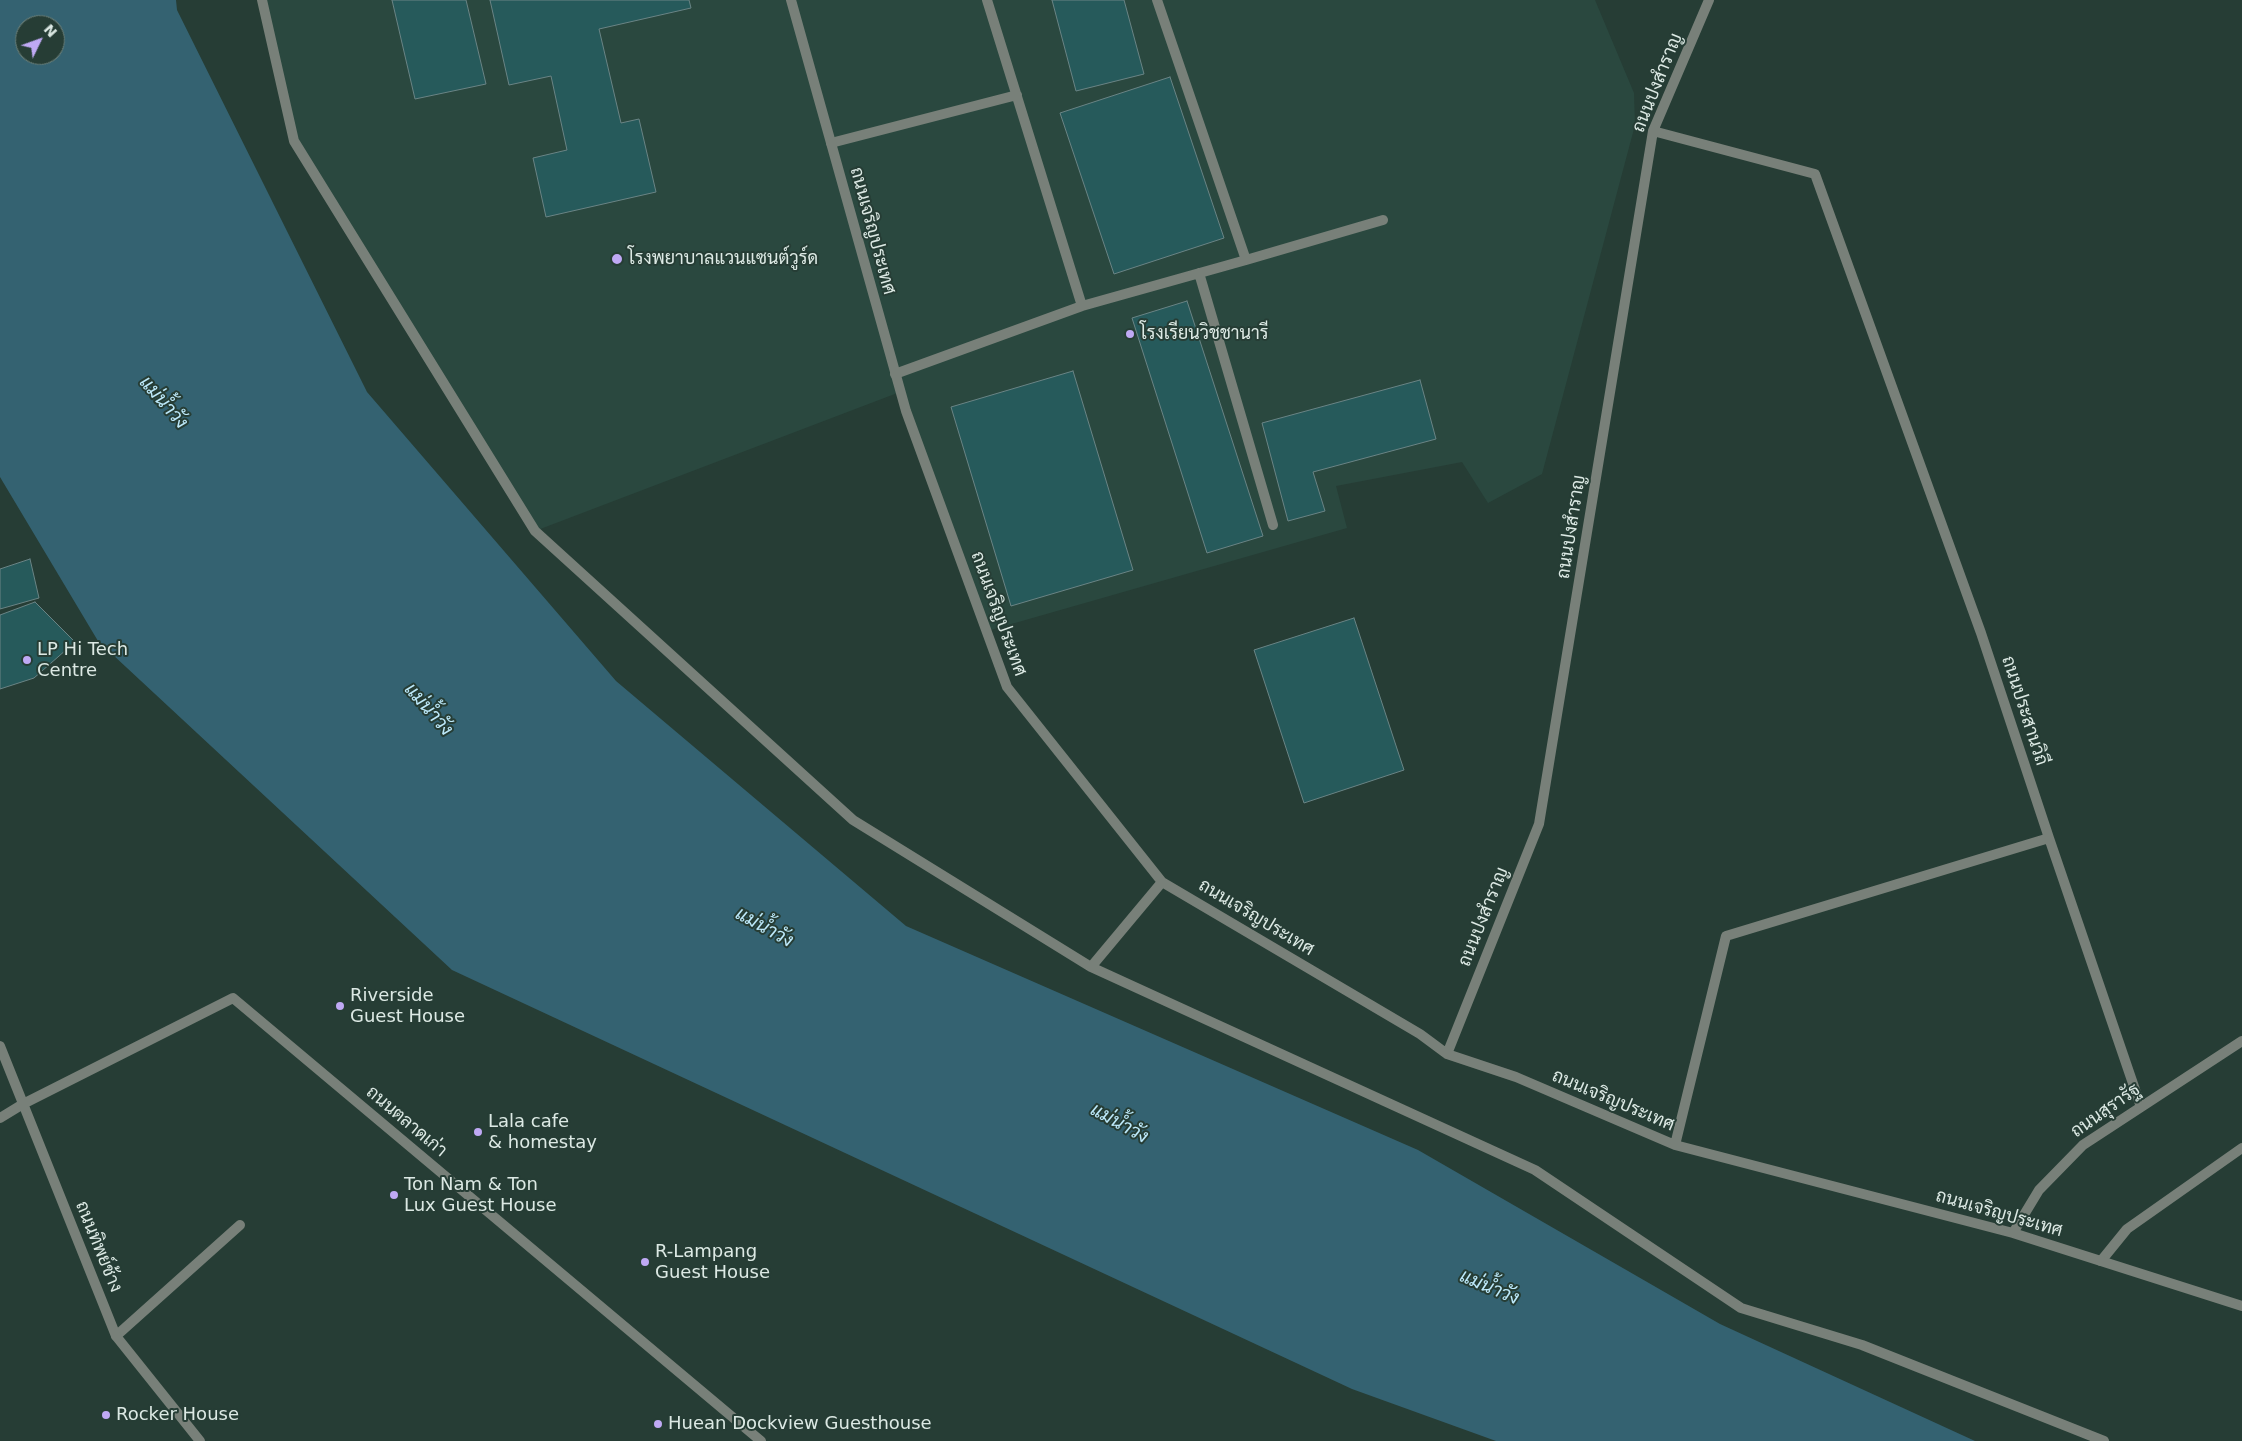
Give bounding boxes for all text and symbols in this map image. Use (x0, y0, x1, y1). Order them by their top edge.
north arrow (15, 15, 65, 65)
text: N (41, 21, 60, 40)
street label: ถนนปงสำราญ (1628, 30, 1688, 136)
street label: ถนนเจริญประเทศ (845, 165, 899, 297)
place label: โรงพยาบาลแวนแซนต์วูร์ด (628, 248, 818, 270)
marker: โรงพยาบาลแวนแซนต์วูร์ด (610, 252, 624, 266)
place label: โรงเรียนวิชชานารี (1140, 323, 1268, 345)
marker: โรงเรียนวิชชานารี (1124, 328, 1136, 340)
water label: แม่น้ำวัง (134, 372, 192, 434)
street label: ถนนปงสำราญ (1553, 474, 1591, 580)
street label: ถนนเจริญประเทศ (965, 549, 1031, 679)
place label: LP Hi Tech Centre (37, 639, 128, 682)
marker: LP Hi Tech Centre (21, 654, 33, 666)
street label: ถนนประสานวิถี (1996, 654, 2052, 768)
water label: แม่น้ำวัง (399, 679, 457, 741)
street label: ถนนปงสำราญ (1454, 864, 1514, 970)
street label: ถนนเจริญประเทศ (1194, 875, 1318, 961)
water label: แม่น้ำวัง (731, 903, 797, 953)
place label: Riverside Guest House (350, 985, 465, 1028)
marker: Riverside Guest House (334, 1000, 346, 1012)
street label: ถนนเจริญประเทศ (1548, 1065, 1678, 1137)
street label: ถนนสุรารัฐ (2067, 1079, 2145, 1143)
street label: ถนนตลาดเก่า (361, 1082, 451, 1162)
water label: แม่น้ำวัง (1086, 1099, 1152, 1149)
place label: Lala cafe & homestay (488, 1111, 597, 1154)
marker: Lala cafe & homestay (472, 1126, 484, 1138)
place label: Ton Nam & Ton Lux Guest House (404, 1174, 556, 1216)
street label: ถนนเจริญประเทศ (1933, 1186, 2065, 1242)
marker: Ton Nam & Ton Lux Guest House (388, 1189, 400, 1201)
street label: ถนนทิพย์ช้าง (70, 1198, 126, 1296)
place label: R-Lampang Guest House (655, 1241, 770, 1284)
marker: R-Lampang Guest House (639, 1256, 651, 1268)
water label: แม่น้ำวัง (1456, 1265, 1522, 1311)
place label: Rocker House (116, 1404, 239, 1426)
marker: Rocker House (100, 1409, 112, 1421)
place label: Huean Dockview Guesthouse (668, 1413, 932, 1435)
marker: Huean Dockview Guesthouse (652, 1418, 664, 1430)

